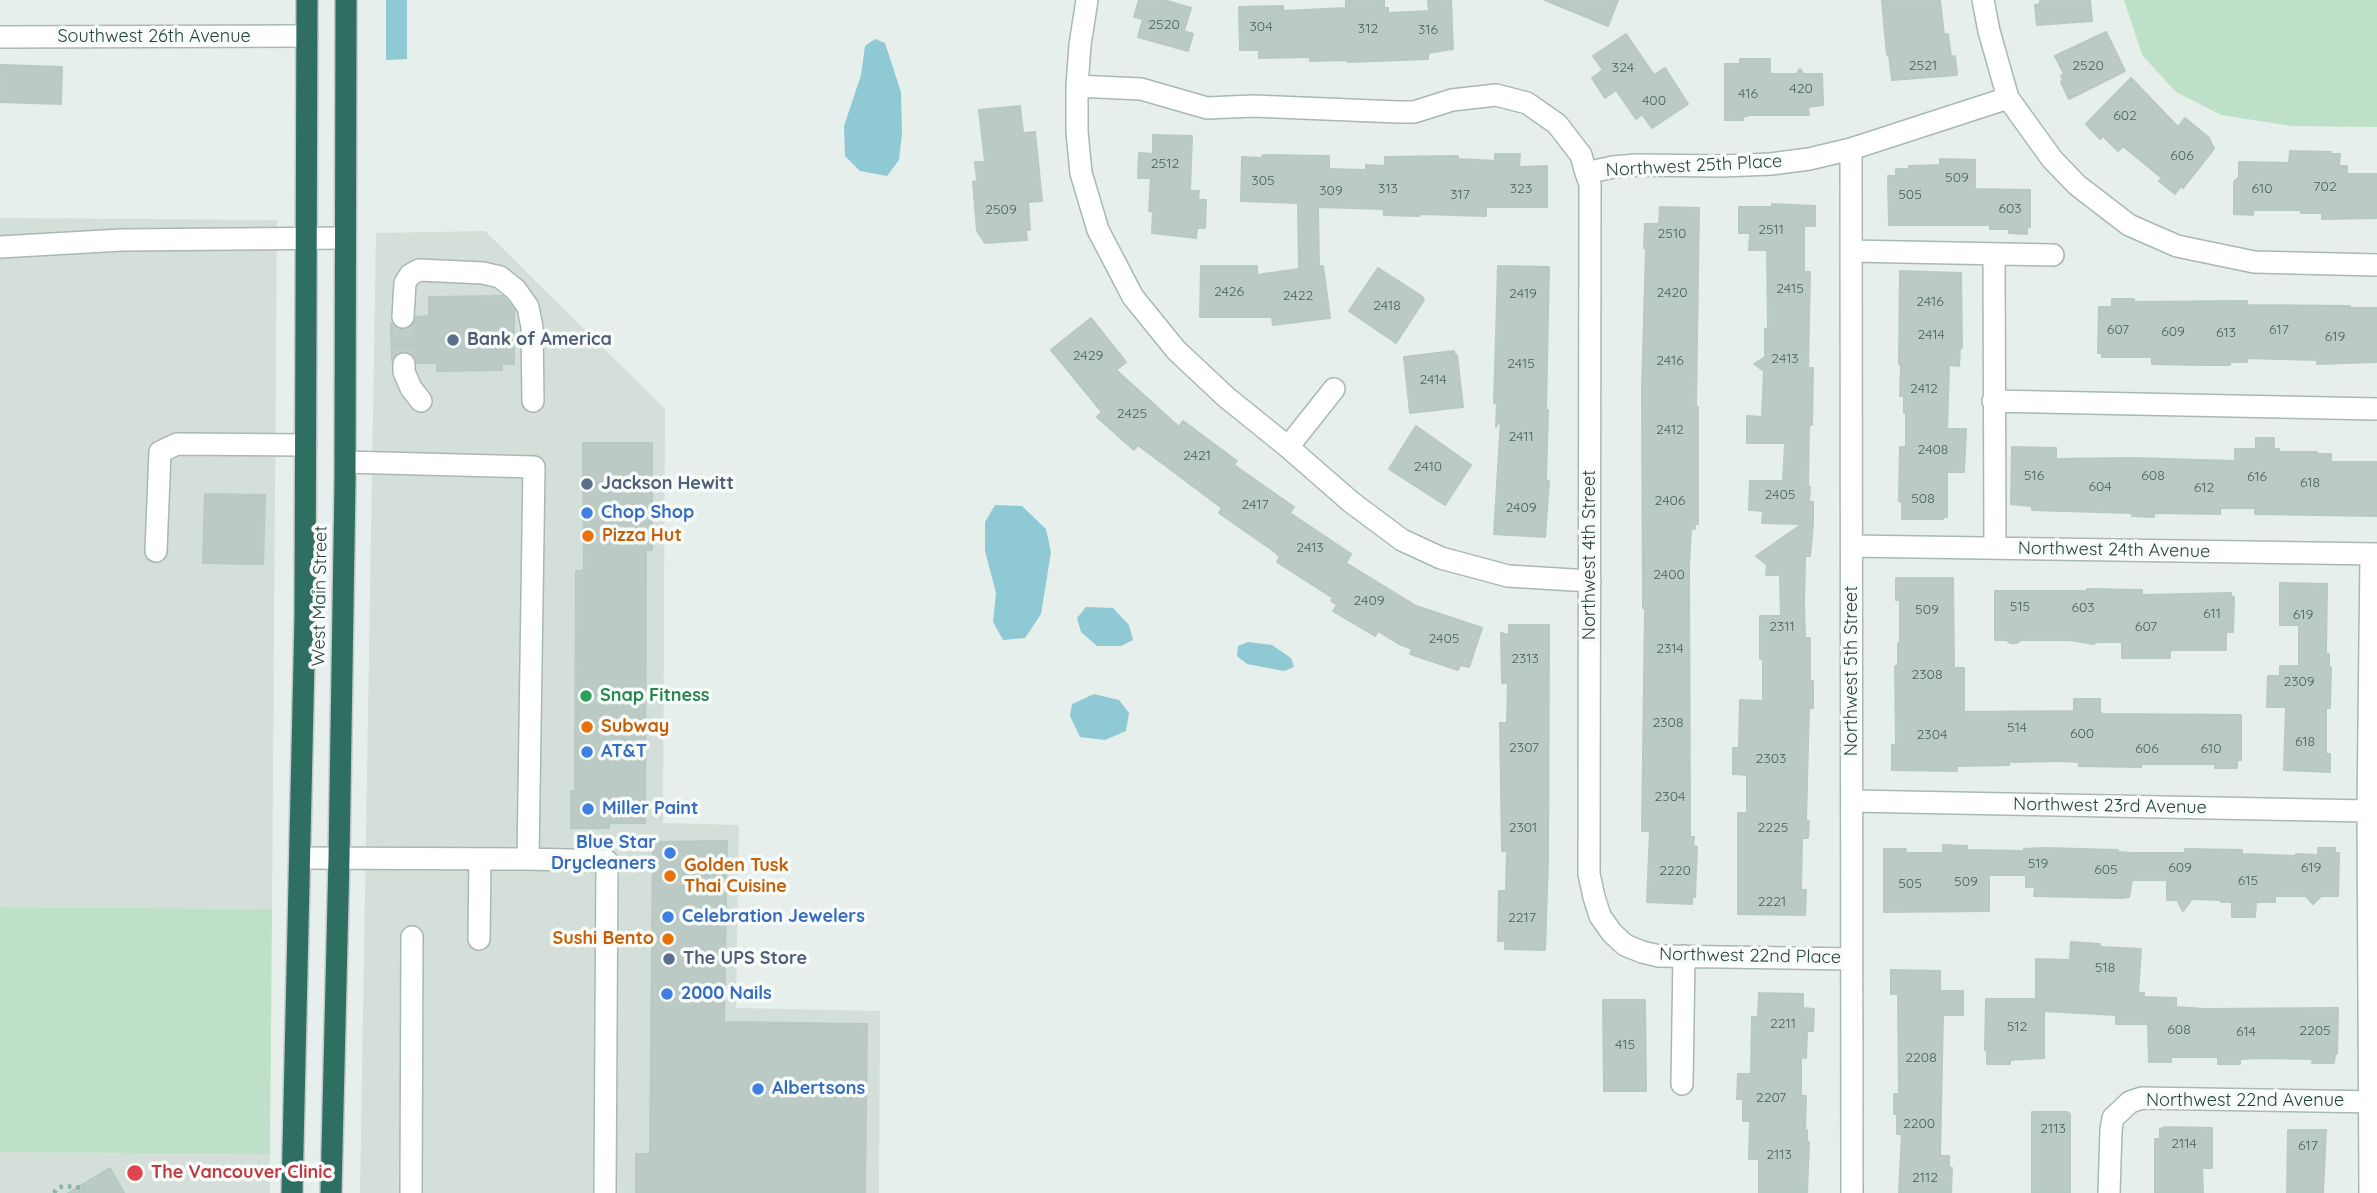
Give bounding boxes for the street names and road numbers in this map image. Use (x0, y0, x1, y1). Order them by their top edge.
street label: Southwest 26th Avenue (57, 26, 251, 48)
street label: Northwest 25th Place (1605, 151, 1783, 181)
street label: Northwest 4th Street (1579, 470, 1601, 640)
street label: West Main Street (308, 525, 332, 667)
street label: Northwest 24th Avenue (2018, 538, 2210, 562)
street label: Northwest 5th Street (1841, 586, 1863, 756)
street label: Northwest 23rd Avenue (2013, 794, 2207, 818)
street label: Northwest 22nd Place (1659, 944, 1841, 968)
street label: Northwest 22nd Avenue (2146, 1090, 2344, 1112)

